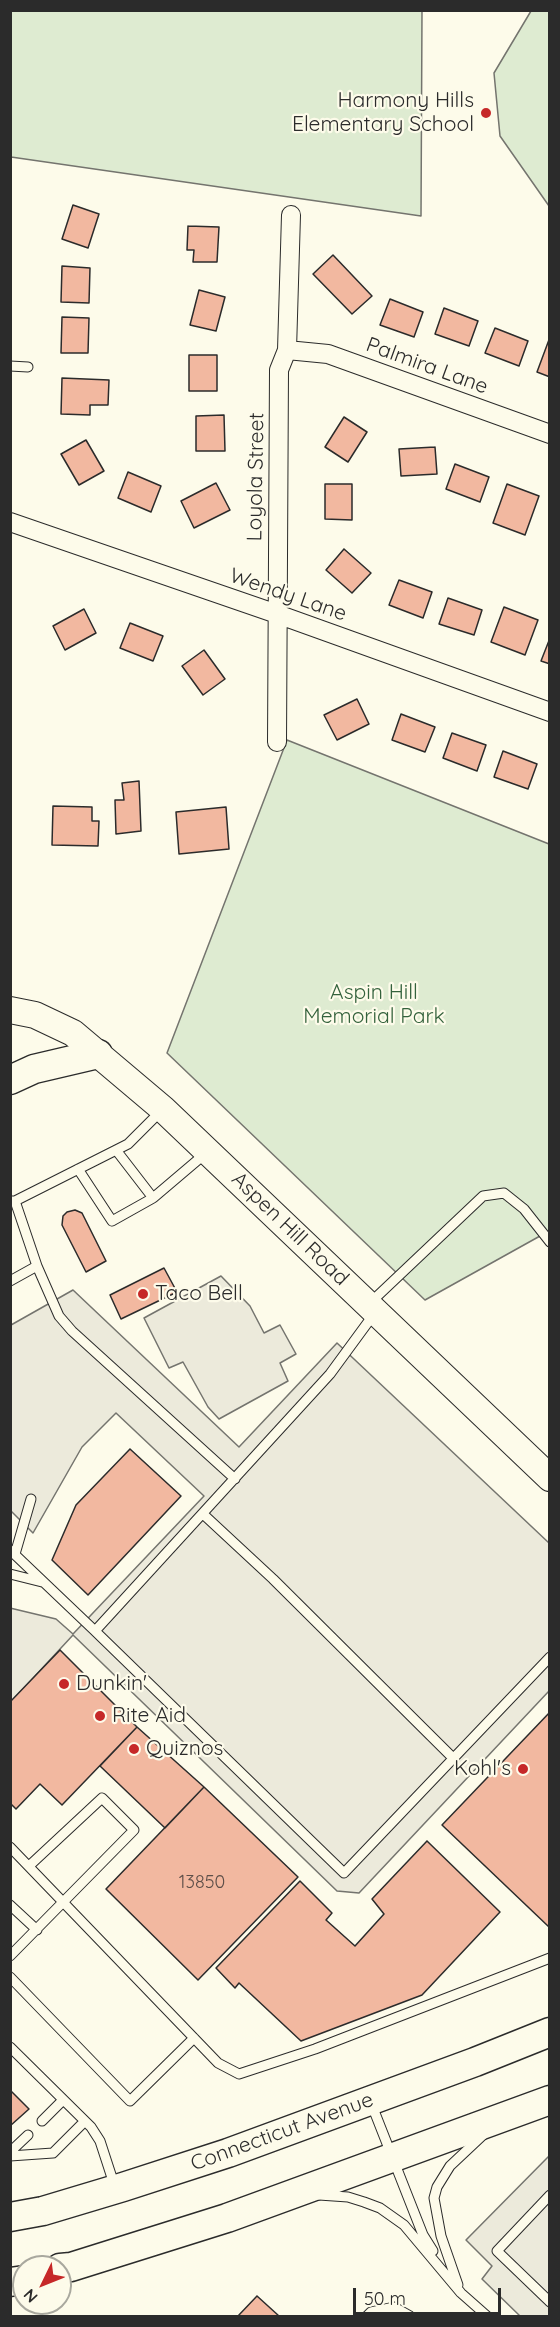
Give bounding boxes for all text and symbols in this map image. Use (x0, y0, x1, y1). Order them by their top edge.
place label: Harmony Hills Elementary School (292, 88, 474, 138)
marker: Harmony Hills Elementary School (479, 106, 493, 120)
street label: Palmira Lane (363, 332, 491, 400)
street label: Loyola Street (242, 412, 270, 542)
street label: Wendy Lane (226, 563, 350, 627)
park label: Aspin Hill Memorial Park (303, 980, 445, 1030)
street label: Aspen Hill Road (226, 1167, 354, 1291)
place label: Taco Bell (155, 1281, 243, 1307)
marker: Taco Bell (136, 1287, 150, 1301)
place label: Dunkin' (76, 1671, 147, 1697)
marker: Dunkin' (57, 1677, 71, 1691)
place label: Rite Aid (112, 1703, 186, 1729)
marker: Rite Aid (93, 1709, 107, 1723)
place label: Quiznos (146, 1736, 223, 1762)
marker: Quiznos (127, 1742, 141, 1756)
place label: Kohl's (454, 1756, 511, 1782)
marker: Kohl's (516, 1762, 530, 1776)
house number: 13850 (179, 1872, 225, 1894)
street label: Connecticut Avenue (187, 2087, 377, 2177)
north arrow (12, 2255, 72, 2315)
scale bar (356, 2276, 504, 2314)
text: N (19, 2285, 42, 2307)
text: 50 m (364, 2287, 406, 2310)

